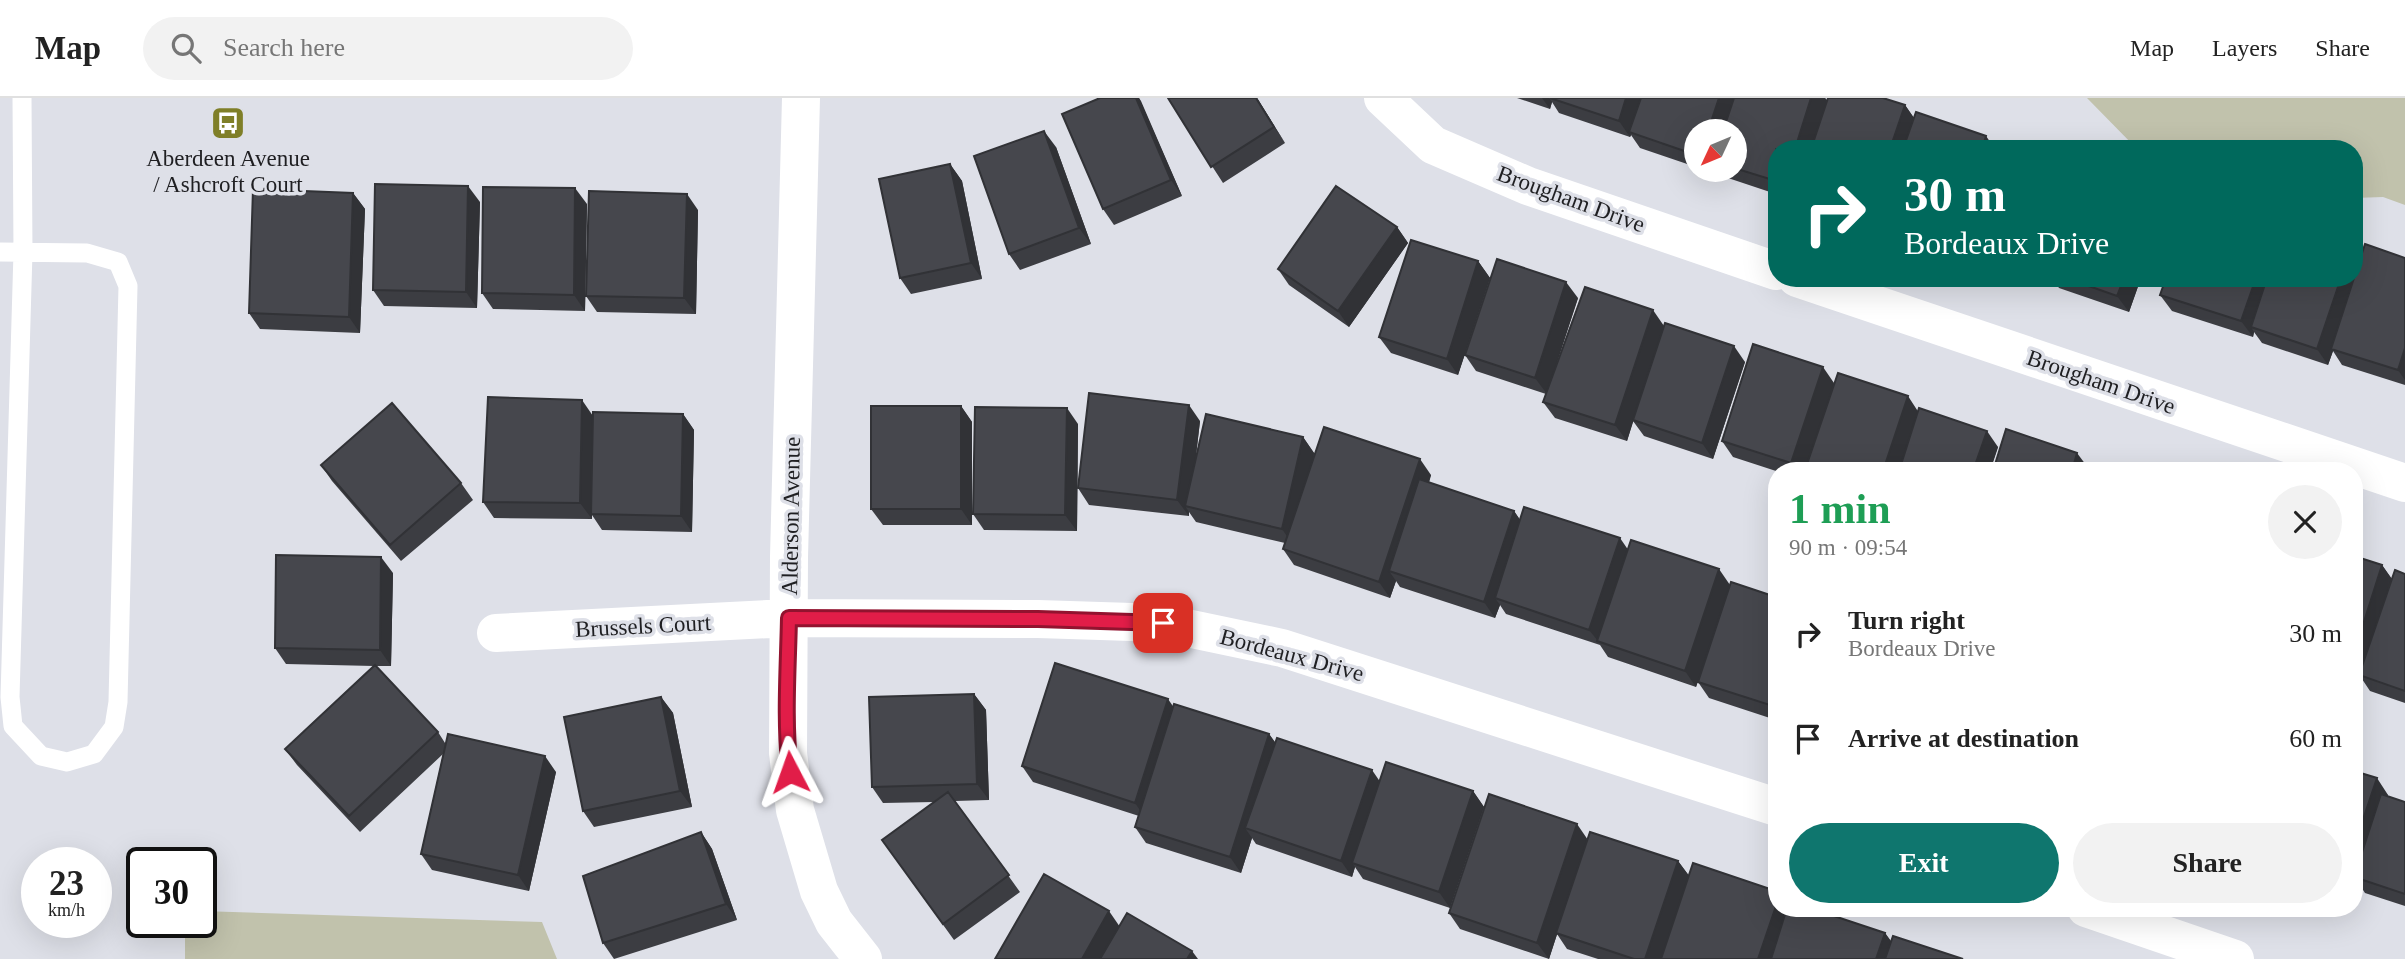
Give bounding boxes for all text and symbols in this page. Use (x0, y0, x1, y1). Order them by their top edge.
search box (143, 17, 633, 80)
icon: search (167, 29, 205, 67)
text: Map (35, 30, 101, 66)
text: Search here (223, 33, 345, 62)
text: Map (2130, 35, 2174, 61)
text: Layers (2212, 35, 2277, 61)
text: Share (2315, 35, 2370, 61)
bus stop icon: Aberdeen Avenue / Ashcroft Court (209, 104, 247, 142)
north arrow (1684, 119, 1746, 182)
map controls (1684, 119, 1747, 182)
place label: Aberdeen Avenue / Ashcroft Court (146, 146, 310, 197)
street label: Brougham Drive (1494, 161, 1648, 237)
text: 30 m (1904, 167, 2006, 222)
icon: right (1789, 168, 1880, 259)
text: Bordeaux Drive (1904, 225, 2109, 261)
street label: Brougham Drive (2024, 345, 2178, 419)
street label: Alderson Avenue (777, 436, 805, 596)
button: close (2268, 485, 2342, 559)
text: 1 min (1789, 486, 1891, 532)
text: 90 m · 09:54 (1789, 535, 1907, 560)
pin (1133, 593, 1193, 653)
icon: arrive (1144, 604, 1182, 642)
text: Turn right (1848, 606, 1965, 635)
street label: Brussels Court (574, 610, 712, 642)
icon: right (1789, 615, 1827, 653)
text: 30 m (2289, 619, 2342, 648)
street label: Bordeaux Drive (1218, 624, 1366, 686)
text: Bordeaux Drive (1848, 636, 1996, 661)
icon: arrive (1789, 720, 1827, 758)
text: Arrive at destination (1848, 724, 2079, 753)
text: 60 m (2289, 724, 2342, 753)
position arrow (753, 735, 827, 809)
button: Exit (1789, 823, 2059, 903)
button: Share (2073, 823, 2342, 903)
speed limit sign: 30 (126, 847, 217, 938)
text: 23 (49, 864, 84, 903)
text: km/h (48, 900, 85, 920)

